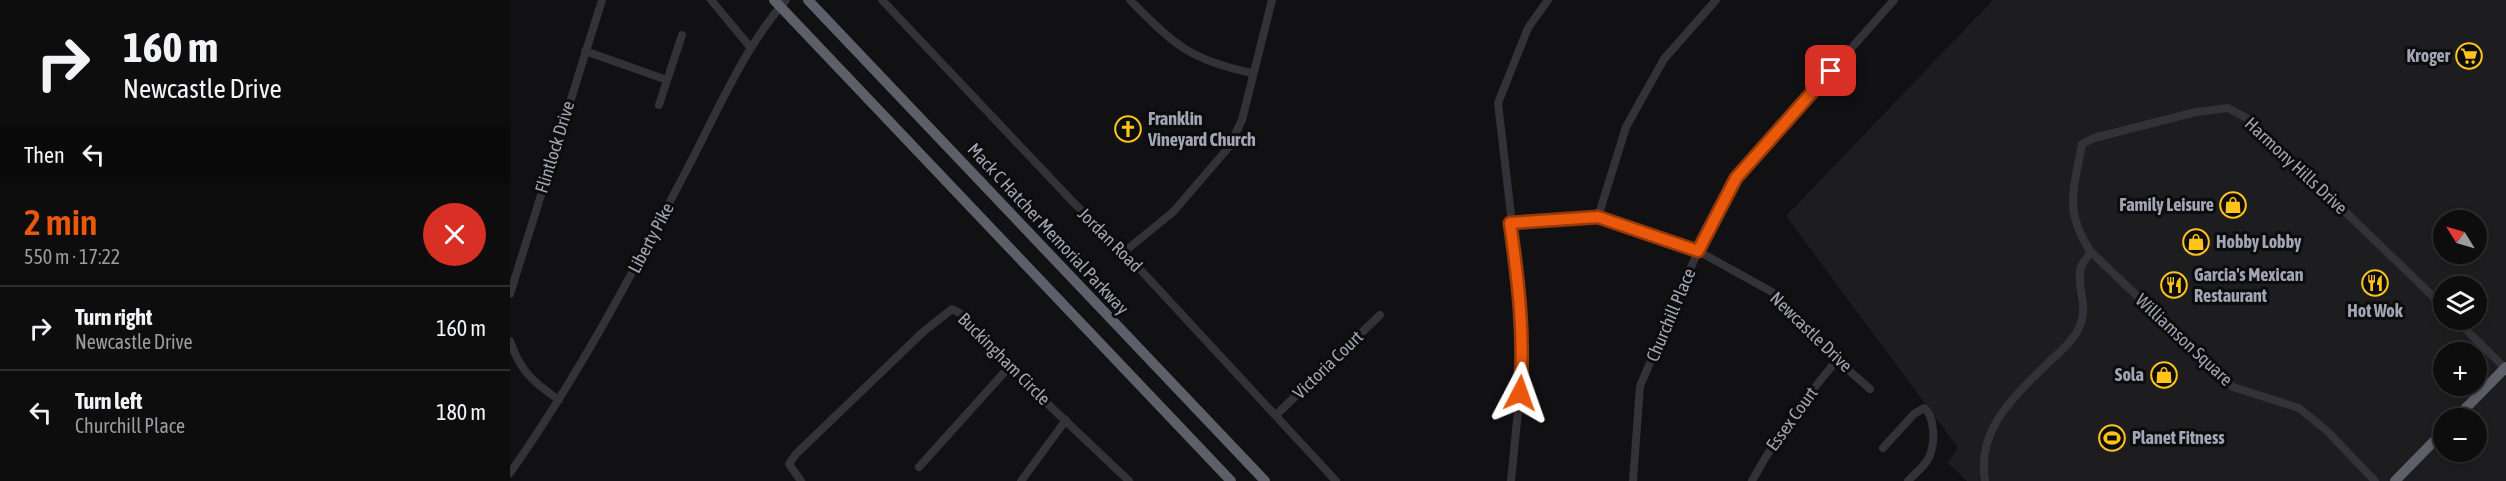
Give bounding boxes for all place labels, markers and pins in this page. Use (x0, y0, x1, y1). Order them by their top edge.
supermarket icon: Kroger (2454, 41, 2484, 71)
pin (1805, 45, 1856, 96)
place label: Kroger (2407, 45, 2451, 66)
place label: Franklin Vineyard Church (1147, 108, 1256, 150)
church icon: Franklin Vineyard Church (1113, 114, 1143, 144)
shop icon: Family Leisure (2218, 190, 2248, 220)
place label: Family Leisure (2119, 194, 2214, 215)
shop icon: Hobby Lobby (2181, 227, 2211, 257)
place label: Hobby Lobby (2216, 231, 2302, 252)
place label: Garcia's Mexican Restaurant (2194, 264, 2304, 306)
restaurant icon: Hot Wok (2360, 268, 2390, 298)
restaurant icon: Garcia's Mexican Restaurant (2159, 270, 2189, 300)
place label: Hot Wok (2347, 300, 2404, 321)
shop icon: Sola (2149, 360, 2179, 390)
place label: Sola (2115, 364, 2144, 385)
sports icon: Planet Fitness (2097, 423, 2127, 453)
place label: Planet Fitness (2132, 427, 2225, 448)

